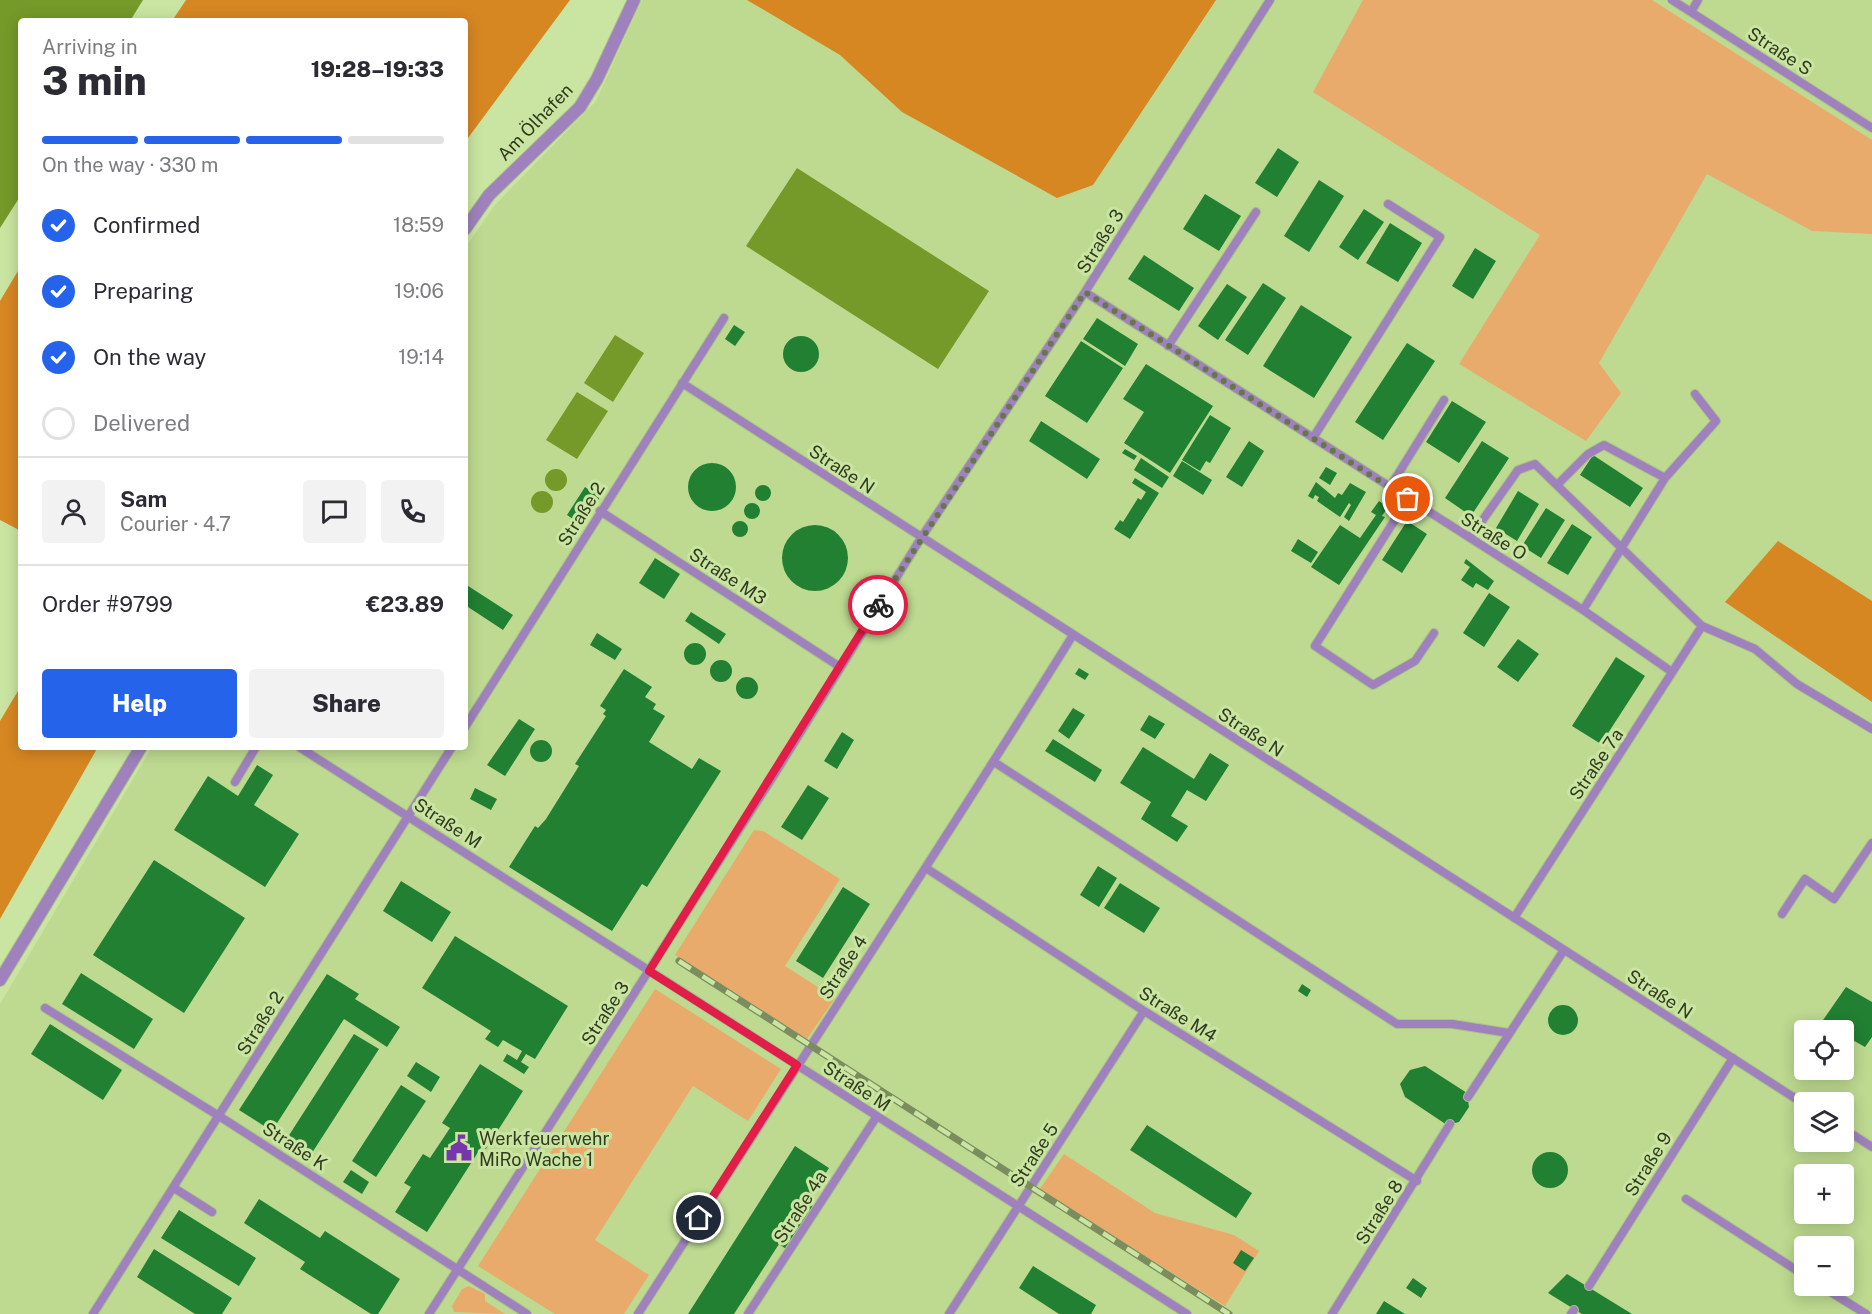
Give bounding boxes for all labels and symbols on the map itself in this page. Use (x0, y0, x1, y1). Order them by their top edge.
street label: Straße S (1744, 22, 1816, 80)
street label: Am Ölhafen (492, 78, 577, 165)
street label: Straße 3 (1072, 205, 1128, 277)
street label: Straße N (805, 440, 879, 498)
pin (1382, 473, 1433, 524)
street label: Straße 2 (553, 478, 609, 550)
street label: Straße O (1457, 508, 1531, 564)
street label: Straße M3 (685, 543, 771, 609)
courier (848, 575, 908, 635)
street label: Straße N (1214, 703, 1288, 761)
street label: Straße 7a (1565, 724, 1627, 804)
street label: Straße M (410, 793, 486, 853)
street label: Straße 4 (815, 931, 871, 1003)
street label: Straße N (1623, 965, 1697, 1023)
street label: Straße 3 (577, 977, 633, 1049)
street label: Straße M4 (1135, 982, 1221, 1046)
street label: Straße 2 (232, 987, 288, 1059)
street label: Straße M (819, 1056, 895, 1116)
street label: Straße K (259, 1117, 331, 1175)
street label: Straße 5 (1006, 1119, 1062, 1191)
place label: Werkfeuerwehr MiRo Wache 1 (479, 1128, 609, 1170)
street label: Straße 9 (1620, 1128, 1676, 1200)
public building icon: Werkfeuerwehr MiRo Wache 1 (444, 1133, 474, 1163)
street label: Straße 4a (769, 1167, 831, 1247)
street label: Straße 8 (1351, 1176, 1407, 1248)
pin (673, 1192, 724, 1243)

